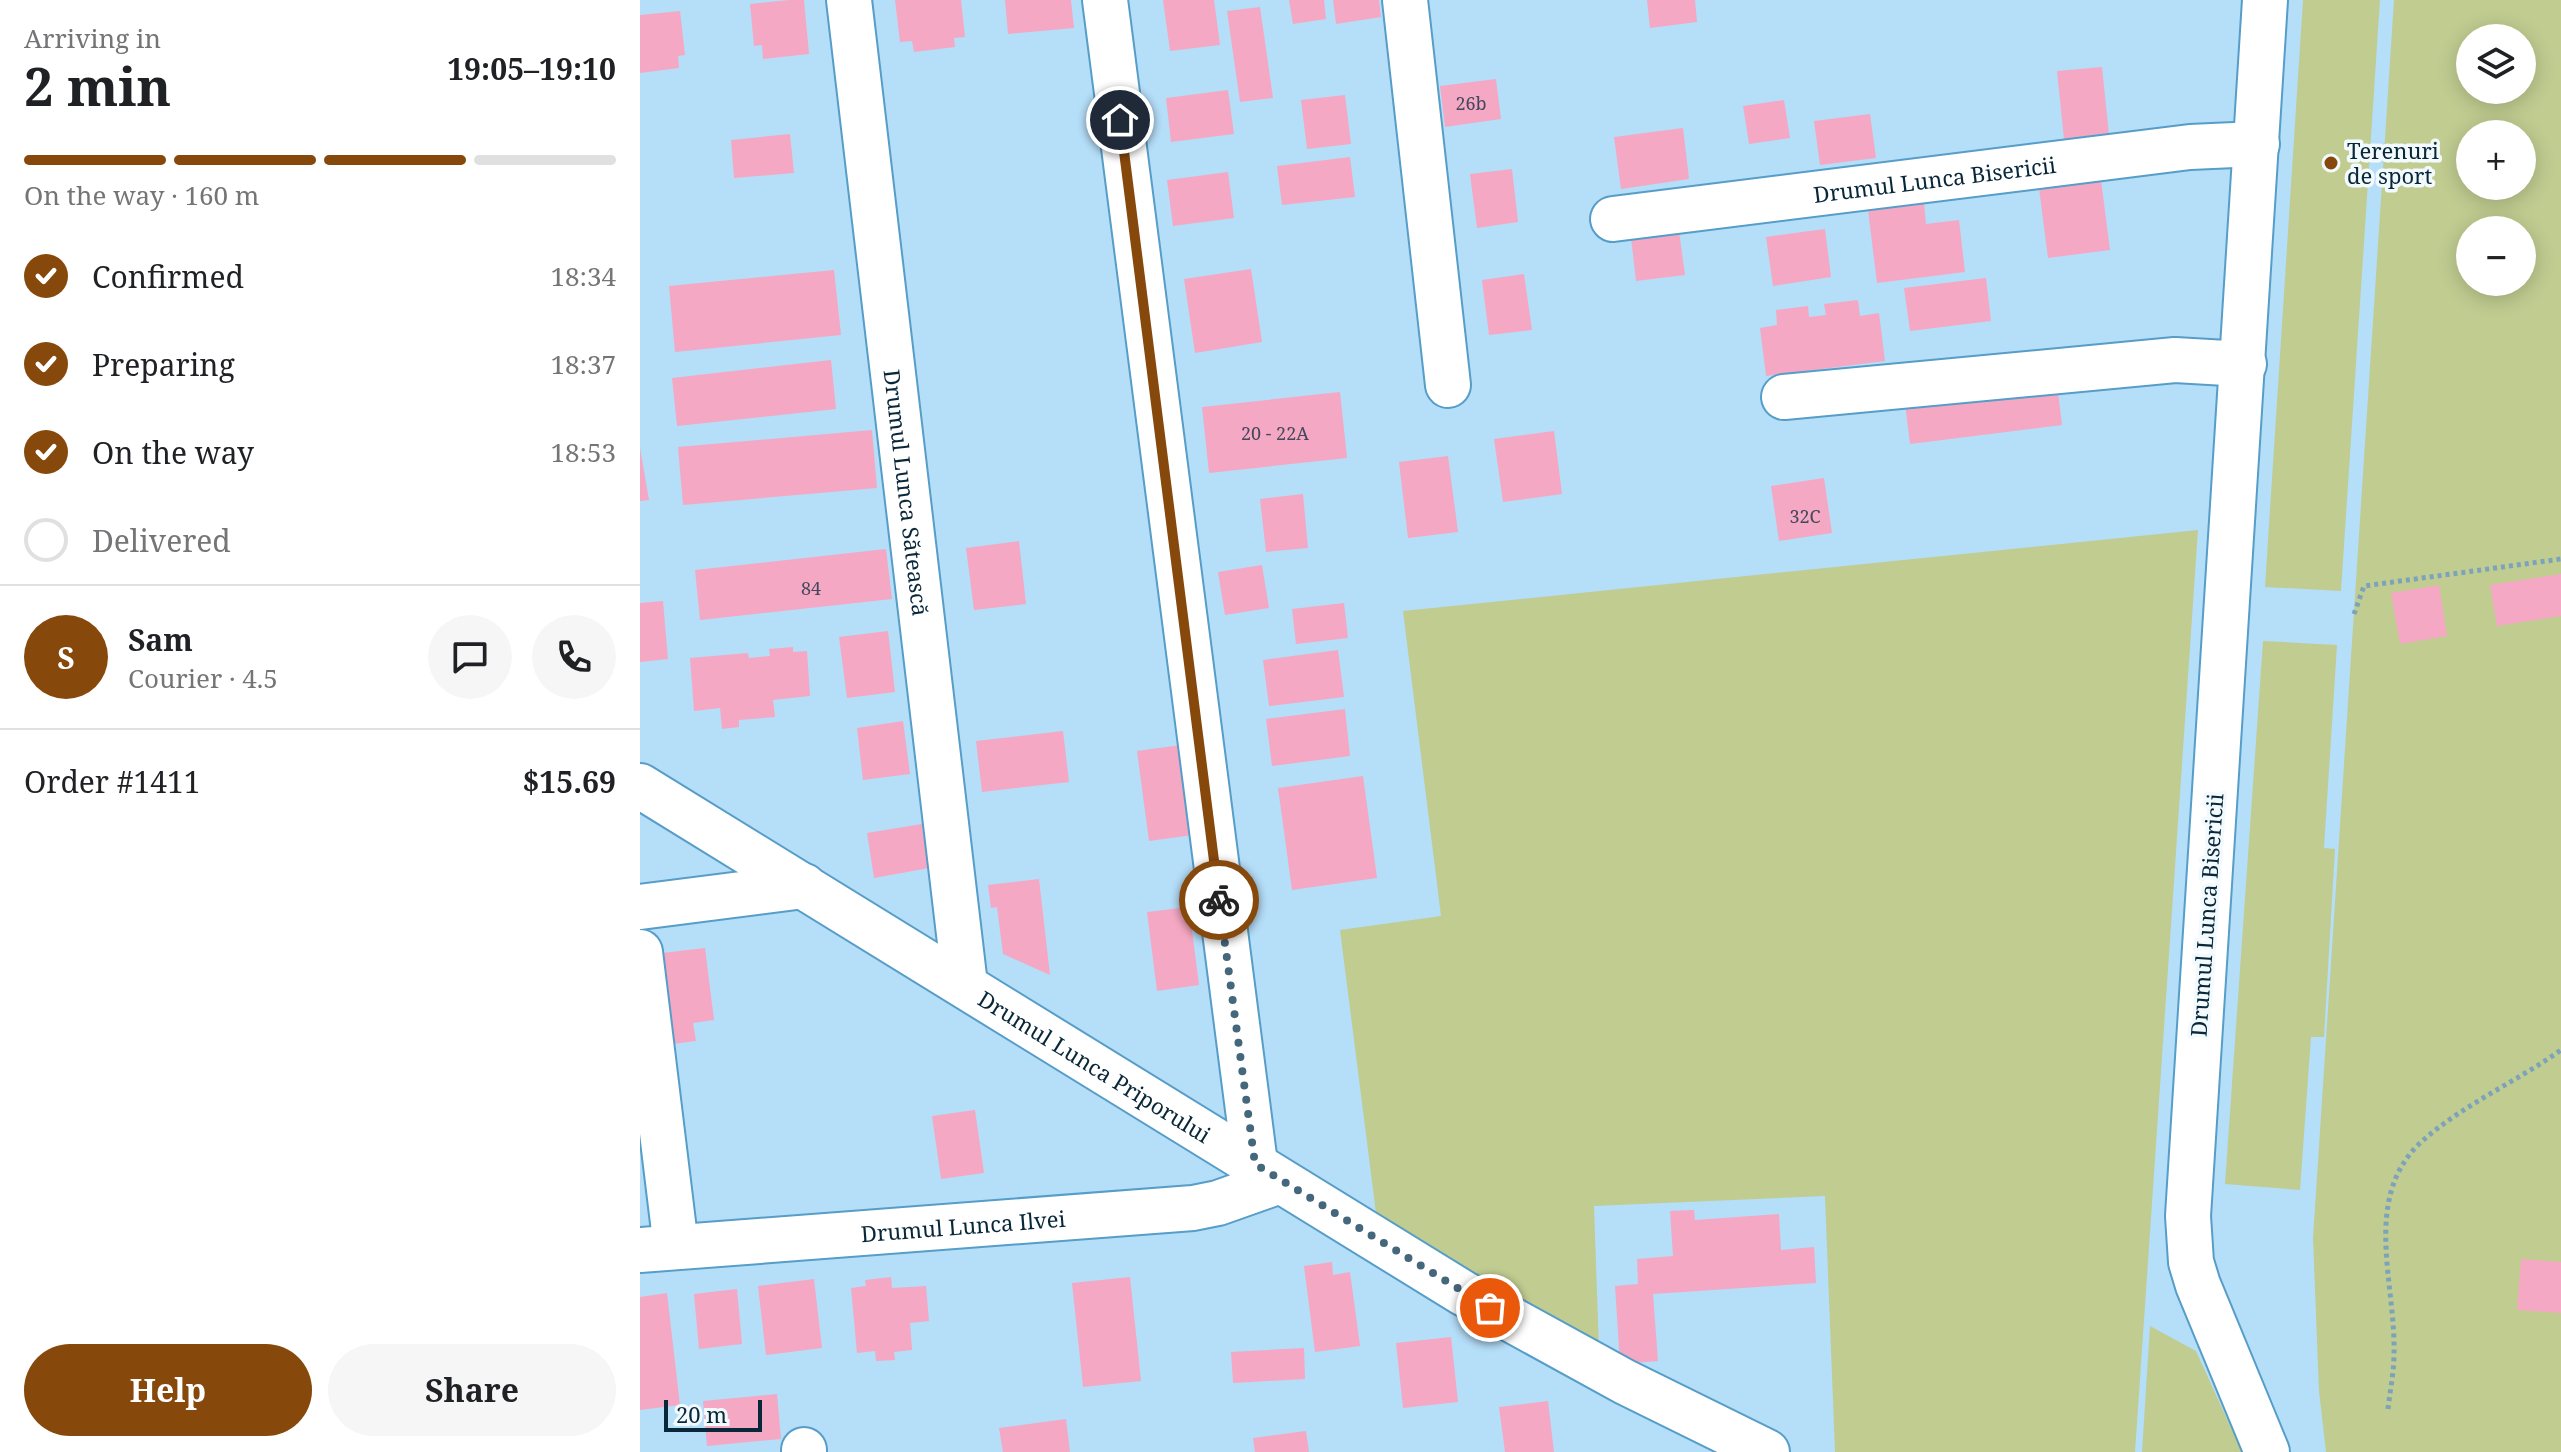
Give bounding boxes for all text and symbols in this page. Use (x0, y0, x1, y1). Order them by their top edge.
text: Arriving in (24, 20, 161, 56)
map controls (2456, 24, 2536, 296)
button: layers (2456, 24, 2536, 104)
text: 19:05–19:10 (447, 48, 616, 89)
text: 2 min (24, 50, 171, 121)
pin (1086, 86, 1154, 154)
house number: 26b (1455, 91, 1487, 115)
icon: home (1098, 98, 1142, 142)
button: + (2456, 120, 2536, 200)
place label: Terenuri de sport (2347, 135, 2439, 190)
street label: Drumul Lunca Bisericii (1812, 149, 2057, 209)
marker: Terenuri de sport (2322, 154, 2340, 172)
text: On the way · 160 m (24, 177, 259, 213)
button: − (2456, 216, 2536, 296)
icon: check (24, 254, 68, 298)
text: Confirmed (92, 256, 244, 297)
text: 18:34 (550, 258, 616, 294)
icon: check (24, 342, 68, 386)
text: Preparing (92, 344, 235, 385)
text: 18:37 (550, 346, 616, 382)
street label: Drumul Lunca Sătească (878, 368, 936, 617)
house number: 20 - 22A (1241, 421, 1309, 445)
icon: check (24, 430, 68, 474)
text: On the way (92, 432, 254, 473)
text: 18:53 (550, 434, 616, 470)
house number: 32C (1789, 504, 1821, 528)
text: Delivered (92, 520, 231, 561)
house number: 84 (801, 576, 821, 600)
button: chat (428, 615, 512, 699)
button: phone (532, 615, 616, 699)
text: Sam (128, 619, 193, 660)
text: S (57, 637, 75, 678)
text: Courier · 4.5 (128, 660, 278, 696)
text: Order #1411 (24, 761, 201, 802)
text: $15.69 (522, 761, 616, 802)
street label: Drumul Lunca Bisericii (2183, 792, 2229, 1038)
courier (1179, 860, 1259, 940)
icon: bike (1197, 878, 1241, 922)
street label: Drumul Lunca Priporului (973, 983, 1216, 1149)
street label: Drumul Lunca Ilvei (860, 1203, 1066, 1248)
pin (1456, 1274, 1524, 1342)
icon: bag (1468, 1286, 1512, 1330)
button: Help (24, 1344, 312, 1436)
button: Share (328, 1344, 616, 1436)
scale bar (664, 1396, 762, 1432)
text: 20 m (676, 1399, 727, 1429)

